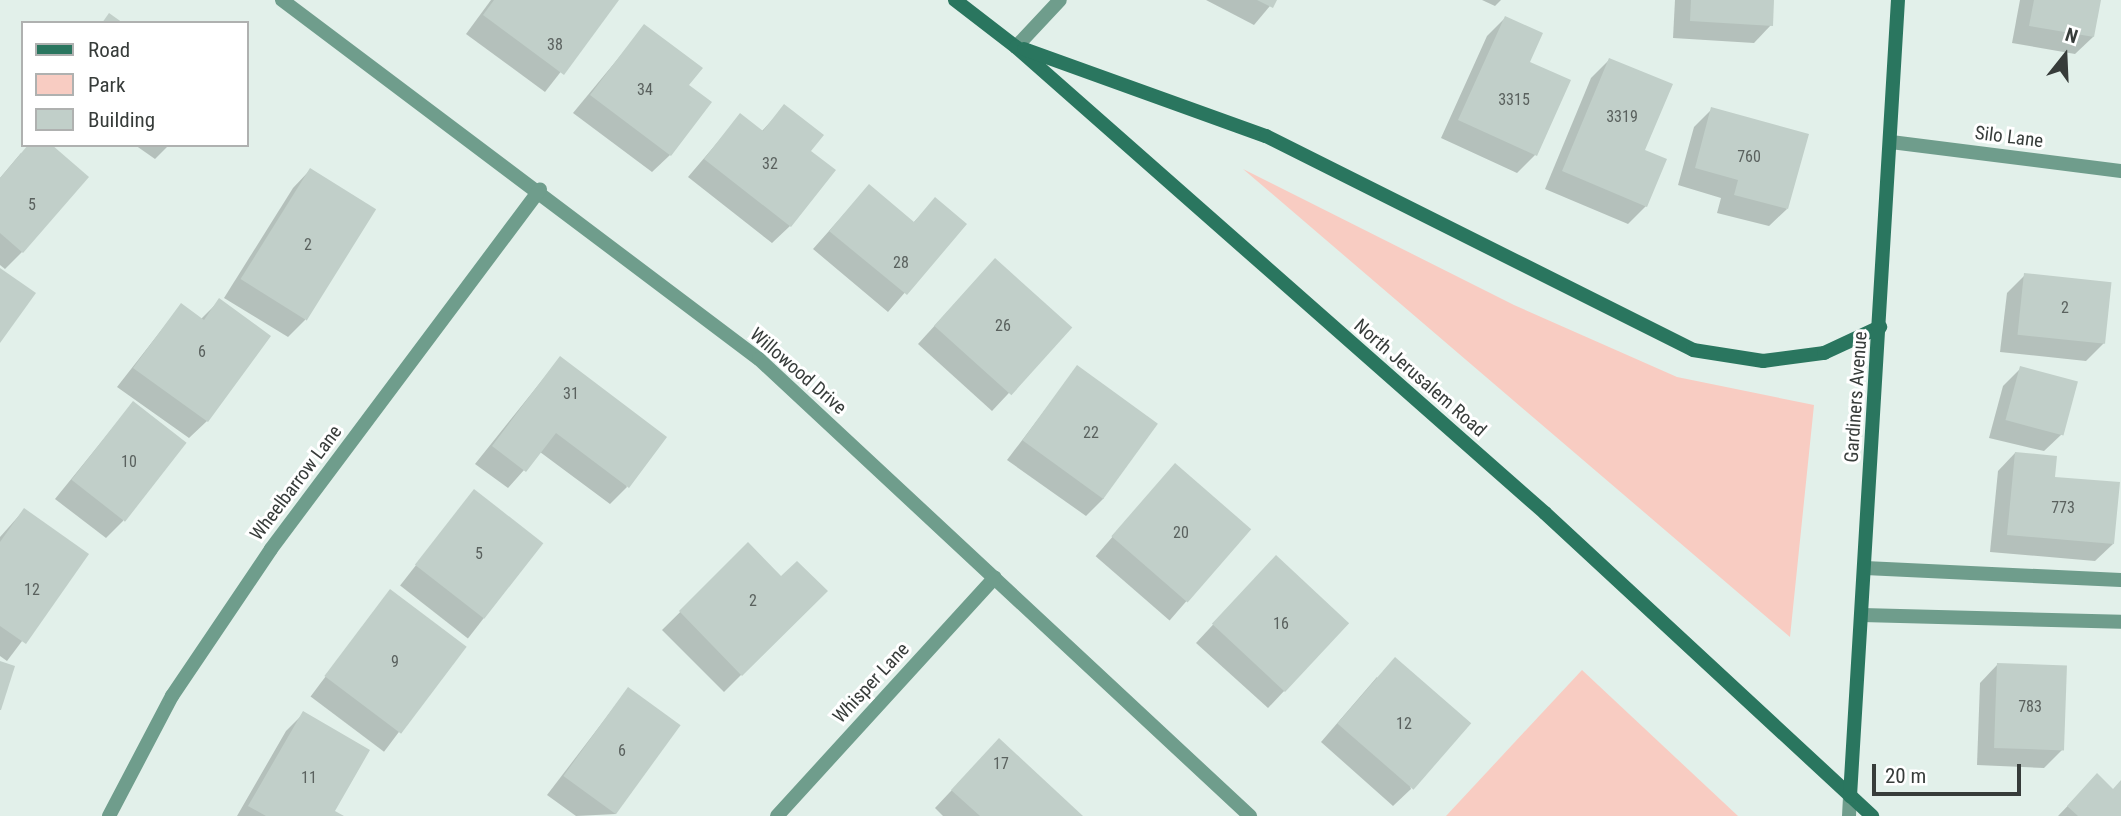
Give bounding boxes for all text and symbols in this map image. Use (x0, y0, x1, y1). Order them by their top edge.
legend (21, 21, 248, 147)
north arrow (2030, 21, 2100, 91)
text: N (2063, 23, 2081, 48)
house number: 38 (547, 35, 563, 55)
text: Road (88, 38, 130, 62)
text: Park (88, 73, 125, 97)
house number: 34 (637, 80, 653, 100)
house number: 3315 (1498, 90, 1530, 110)
house number: 3319 (1606, 107, 1638, 127)
text: Building (88, 108, 155, 132)
street label: Silo Lane (1974, 121, 2044, 153)
house number: 760 (1737, 147, 1761, 167)
house number: 32 (762, 154, 778, 174)
house number: 5 (28, 195, 36, 215)
house number: 2 (304, 235, 312, 255)
house number: 28 (893, 253, 909, 273)
house number: 2 (2061, 298, 2069, 318)
street label: North Jerusalem Road (1349, 314, 1491, 442)
house number: 26 (995, 316, 1011, 336)
street label: Willowood Drive (745, 323, 851, 419)
street label: Gardiners Avenue (1840, 331, 1872, 463)
house number: 6 (198, 342, 206, 362)
house number: 31 (563, 384, 579, 404)
street label: Wheelbarrow Lane (245, 421, 347, 545)
house number: 22 (1083, 423, 1099, 443)
house number: 10 (121, 452, 137, 472)
house number: 773 (2051, 498, 2075, 518)
house number: 20 (1173, 523, 1189, 543)
house number: 5 (475, 544, 483, 564)
house number: 12 (24, 580, 40, 600)
house number: 2 (749, 591, 757, 611)
house number: 16 (1273, 614, 1289, 634)
street label: Whisper Lane (828, 638, 914, 728)
house number: 9 (391, 652, 399, 672)
house number: 783 (2018, 697, 2042, 717)
house number: 12 (1396, 714, 1412, 734)
house number: 6 (618, 741, 626, 761)
scale bar (1876, 750, 2025, 794)
house number: 17 (993, 754, 1009, 774)
text: 20 m (1885, 764, 1926, 788)
house number: 11 (301, 768, 317, 788)

